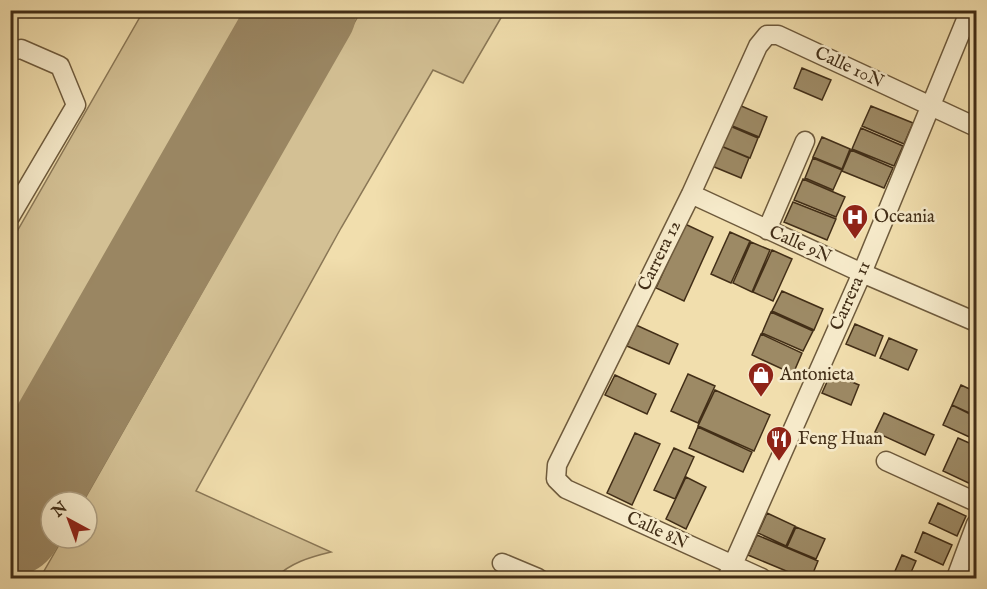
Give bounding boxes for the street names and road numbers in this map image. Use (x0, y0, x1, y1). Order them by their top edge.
street label: Calle 10N (811, 42, 888, 94)
street label: Carrera 12 (633, 217, 687, 295)
street label: Calle 9N (765, 221, 835, 269)
street label: Carrera 11 (825, 258, 877, 334)
street label: Calle 8N (623, 507, 692, 555)

